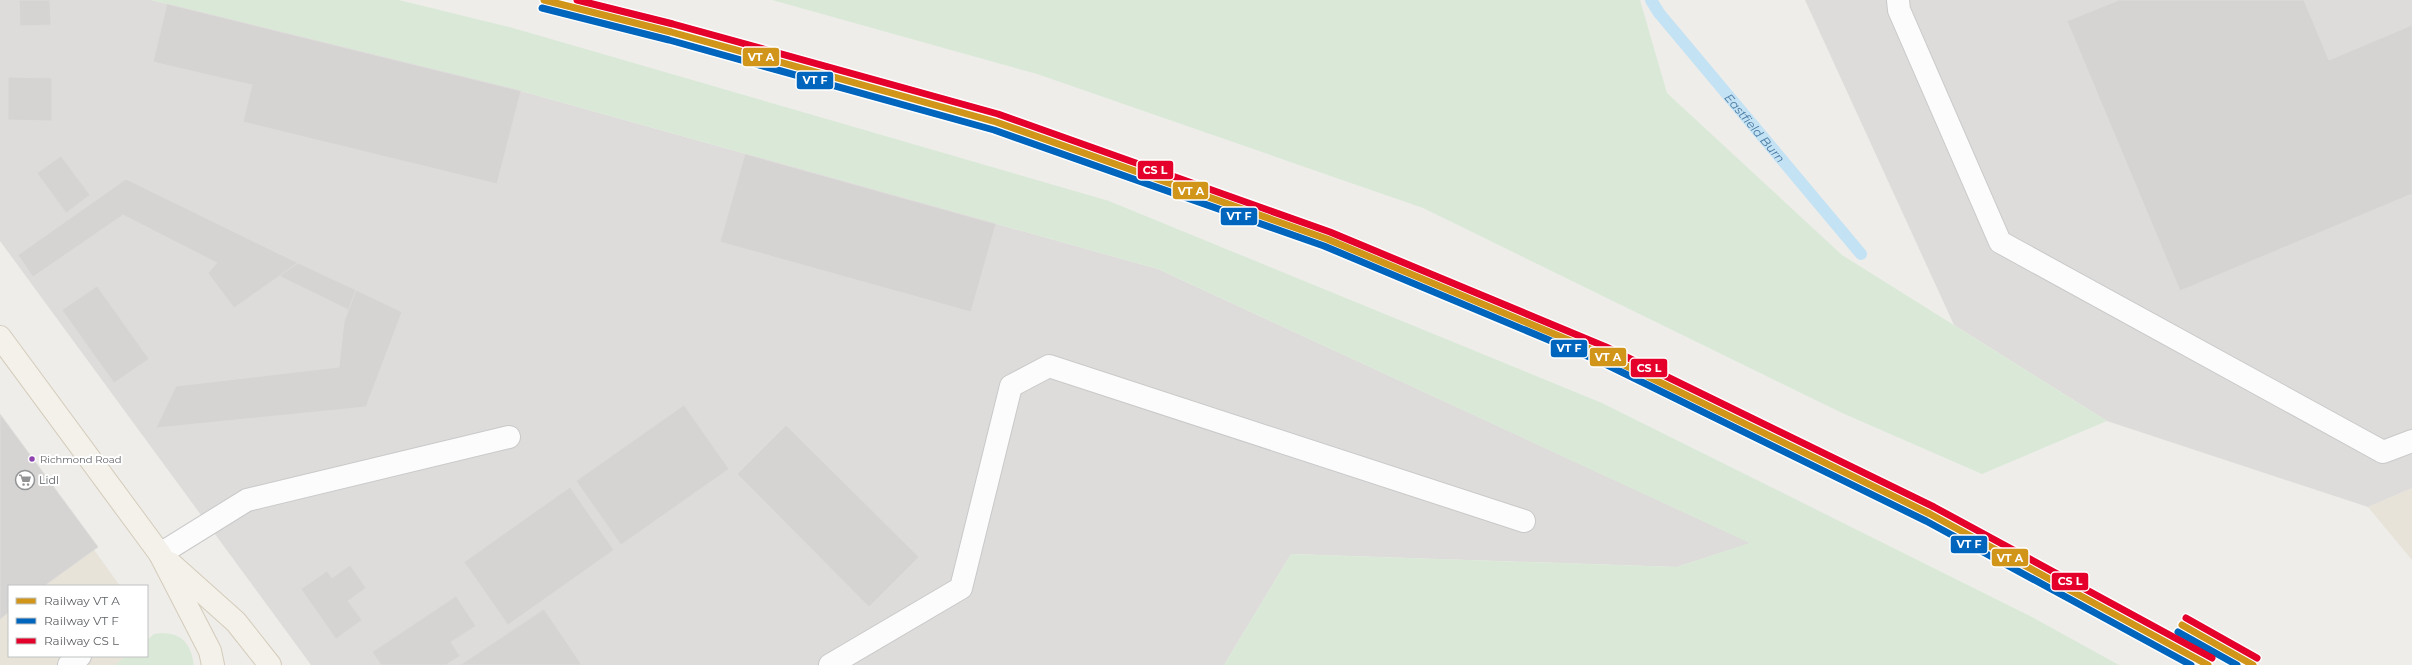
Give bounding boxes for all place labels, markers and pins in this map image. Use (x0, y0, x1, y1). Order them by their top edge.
place label: Richmond Road (40, 453, 121, 466)
marker: Richmond Road (27, 454, 37, 464)
supermarket icon: Lidl (14, 469, 36, 491)
place label: Lidl (39, 473, 59, 487)

